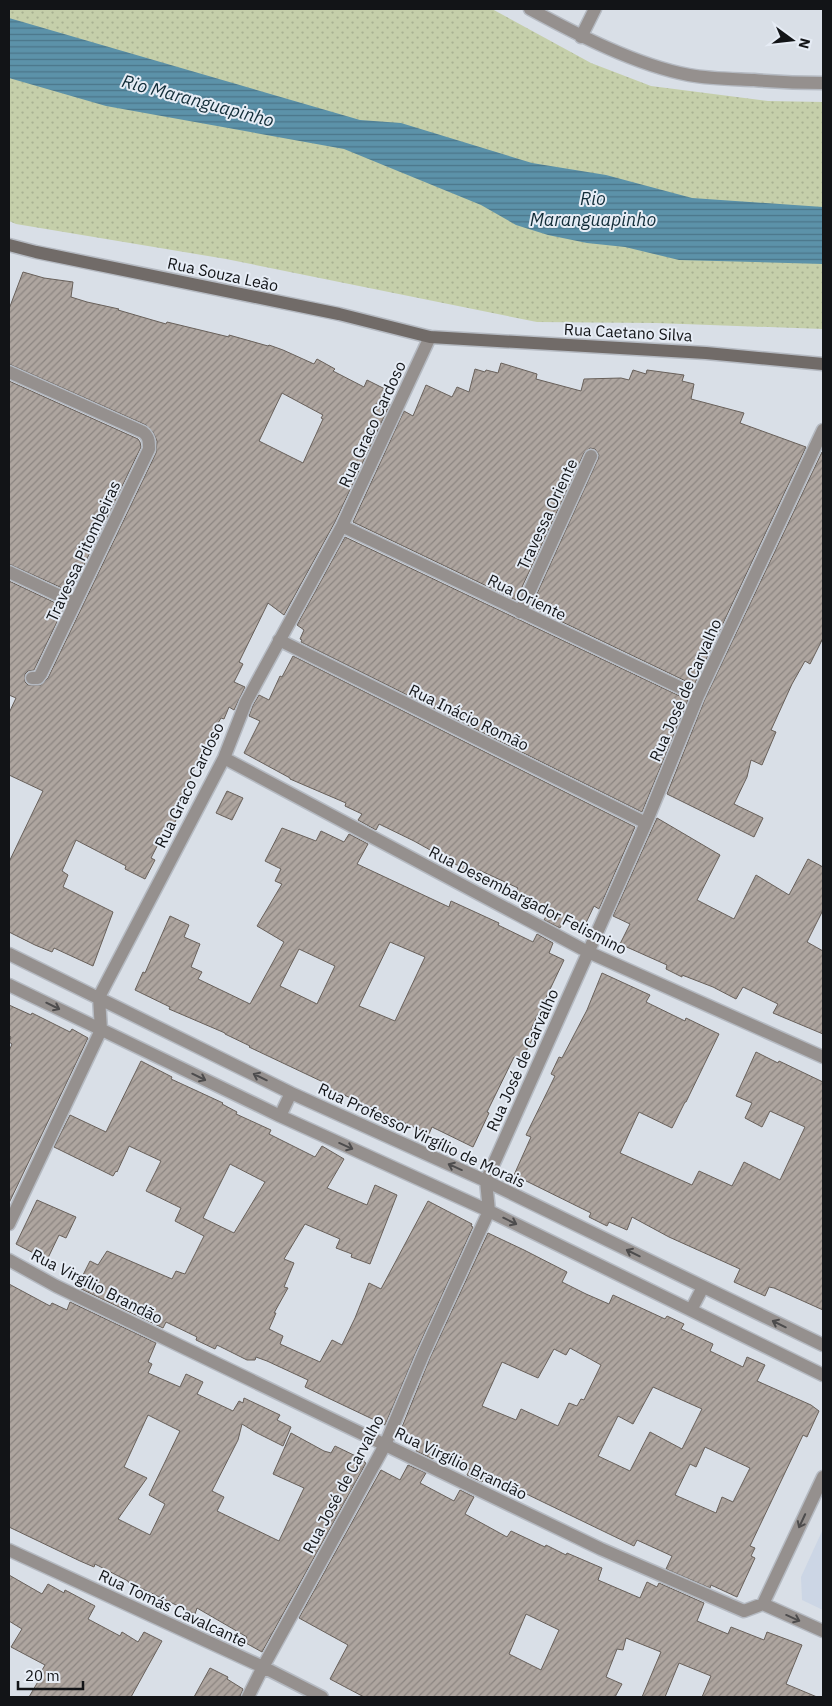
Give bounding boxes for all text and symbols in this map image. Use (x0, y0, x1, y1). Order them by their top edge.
north arrow (767, 15, 817, 65)
text: N (795, 36, 815, 51)
water label: Rio Maranguapinho (119, 69, 277, 132)
water label: Rio Maranguapinho (530, 187, 656, 231)
street label: Rua Souza Leão (166, 252, 280, 296)
street label: Rua Caetano Silva (563, 319, 693, 345)
street label: Rua Graco Cardoso (334, 358, 410, 490)
street label: Travessa Oriente (512, 455, 582, 573)
street label: Travessa Pitombeiras (42, 477, 124, 625)
street label: Rua Oriente (484, 569, 570, 625)
street label: Rua José de Carvalho (645, 615, 725, 764)
street label: Rua Inácio Romão (406, 679, 532, 755)
street label: Rua Graco Cardoso (150, 719, 228, 851)
street label: Rua Desembargador Felismino (426, 841, 630, 959)
street label: Rua José de Carvalho (482, 985, 562, 1134)
one-way arrow (45, 1001, 60, 1011)
one-way arrow (253, 1072, 268, 1081)
one-way arrow (191, 1073, 206, 1082)
street label: Rua Professor Virgílio de Morais (315, 1078, 529, 1192)
one-way arrow (338, 1142, 353, 1152)
one-way arrow (448, 1162, 463, 1172)
one-way arrow (502, 1217, 517, 1226)
street label: Rua Virgílio Brandão (28, 1244, 166, 1328)
one-way arrow (626, 1248, 641, 1257)
one-way arrow (772, 1318, 787, 1328)
street label: Rua José de Carvalho (298, 1411, 388, 1557)
street label: Rua Virgílio Brandão (391, 1422, 531, 1504)
one-way arrow (797, 1513, 807, 1528)
street label: Rua Tomás Cavalcante (95, 1565, 251, 1651)
one-way arrow (785, 1613, 800, 1623)
scale bar (18, 1658, 82, 1690)
text: 20 m (25, 1666, 60, 1685)

